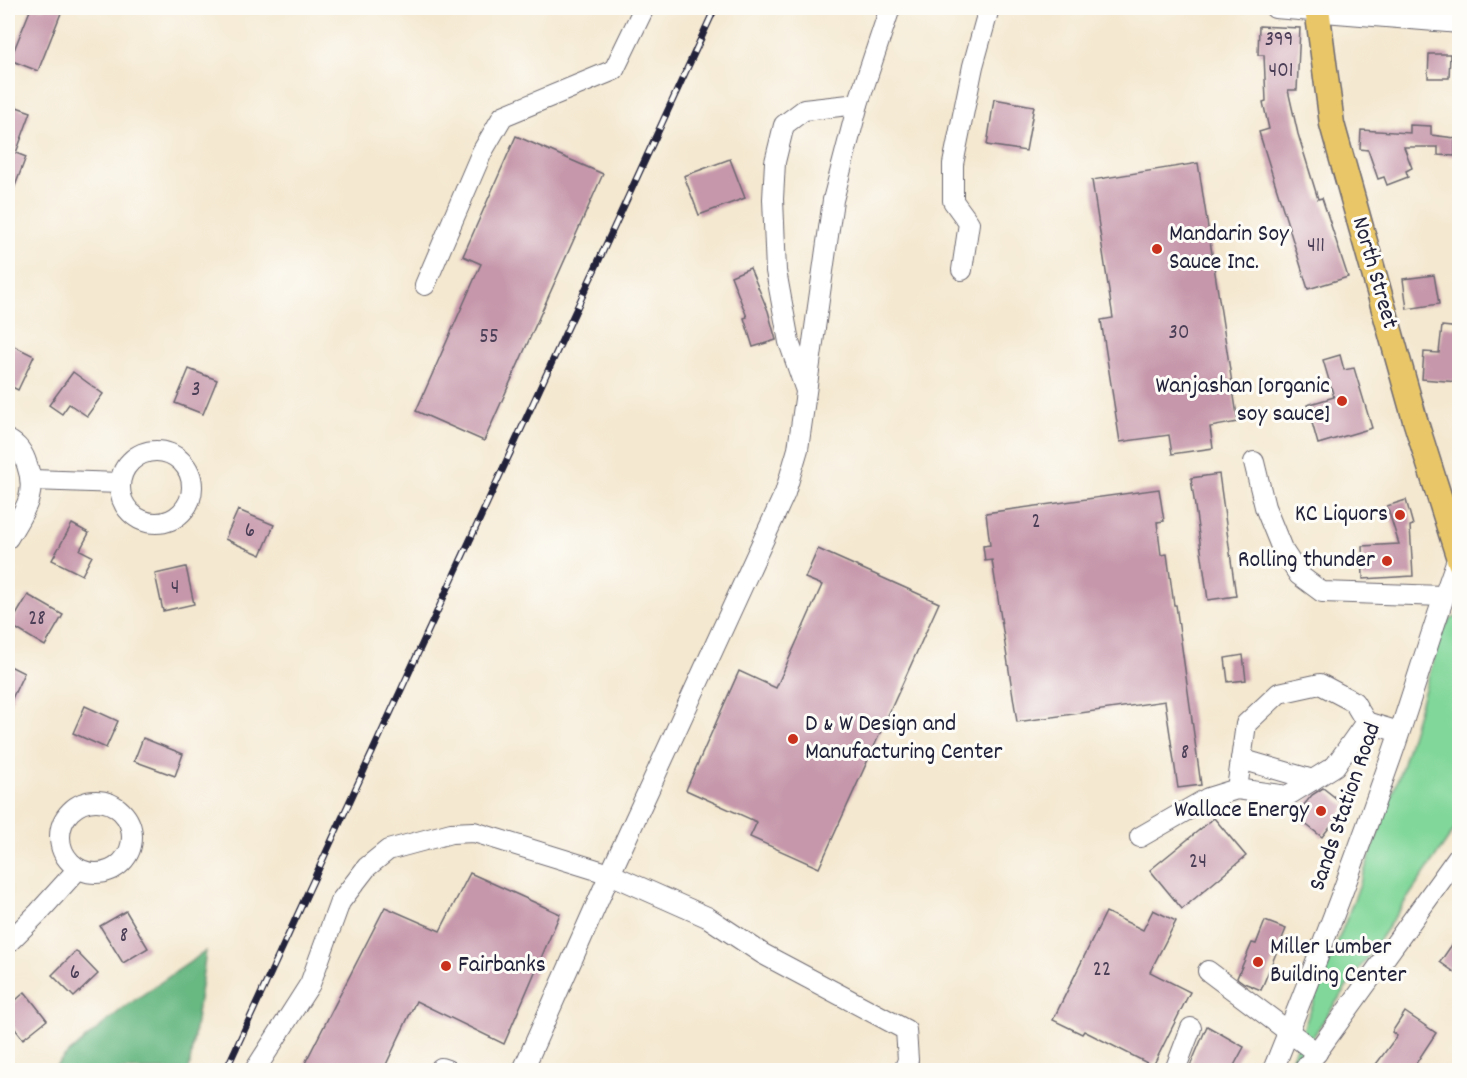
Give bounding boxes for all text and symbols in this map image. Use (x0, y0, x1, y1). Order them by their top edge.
house number: 399 (1265, 26, 1293, 56)
house number: 401 (1269, 57, 1293, 87)
street label: North Street (1342, 213, 1406, 333)
place label: Mandarin Soy Sauce Inc. (1169, 218, 1290, 280)
house number: 411 (1307, 232, 1325, 262)
marker: Mandarin Soy Sauce Inc. (1150, 242, 1164, 256)
house number: 30 (1169, 319, 1189, 349)
house number: 55 (479, 323, 499, 353)
place label: Wanjashan [organic soy sauce] (1155, 370, 1330, 432)
house number: 3 (191, 376, 201, 406)
marker: Wanjashan [organic soy sauce] (1335, 394, 1349, 408)
place label: KC Liquors (1295, 498, 1388, 532)
house number: 2 (1031, 508, 1041, 538)
marker: KC Liquors (1393, 508, 1407, 522)
house number: 6 (245, 517, 255, 547)
place label: Rolling thunder (1238, 544, 1375, 578)
marker: Rolling thunder (1380, 554, 1394, 568)
house number: 4 (171, 574, 179, 604)
house number: 28 (28, 605, 46, 635)
place label: D & W Design and Manufacturing Center (805, 708, 1003, 770)
street label: Sands Station Road (1301, 718, 1391, 896)
marker: D & W Design and Manufacturing Center (786, 732, 800, 746)
house number: 8 (1181, 739, 1189, 769)
place label: Wallace Energy (1174, 794, 1310, 828)
marker: Wallace Energy (1314, 804, 1328, 818)
house number: 24 (1189, 848, 1207, 878)
house number: 8 (120, 922, 128, 952)
place label: Miller Lumber Building Center (1270, 931, 1406, 993)
place label: Fairbanks (458, 949, 546, 983)
marker: Miller Lumber Building Center (1251, 955, 1265, 969)
house number: 22 (1093, 956, 1111, 986)
house number: 6 (70, 959, 80, 989)
marker: Fairbanks (439, 959, 453, 973)

